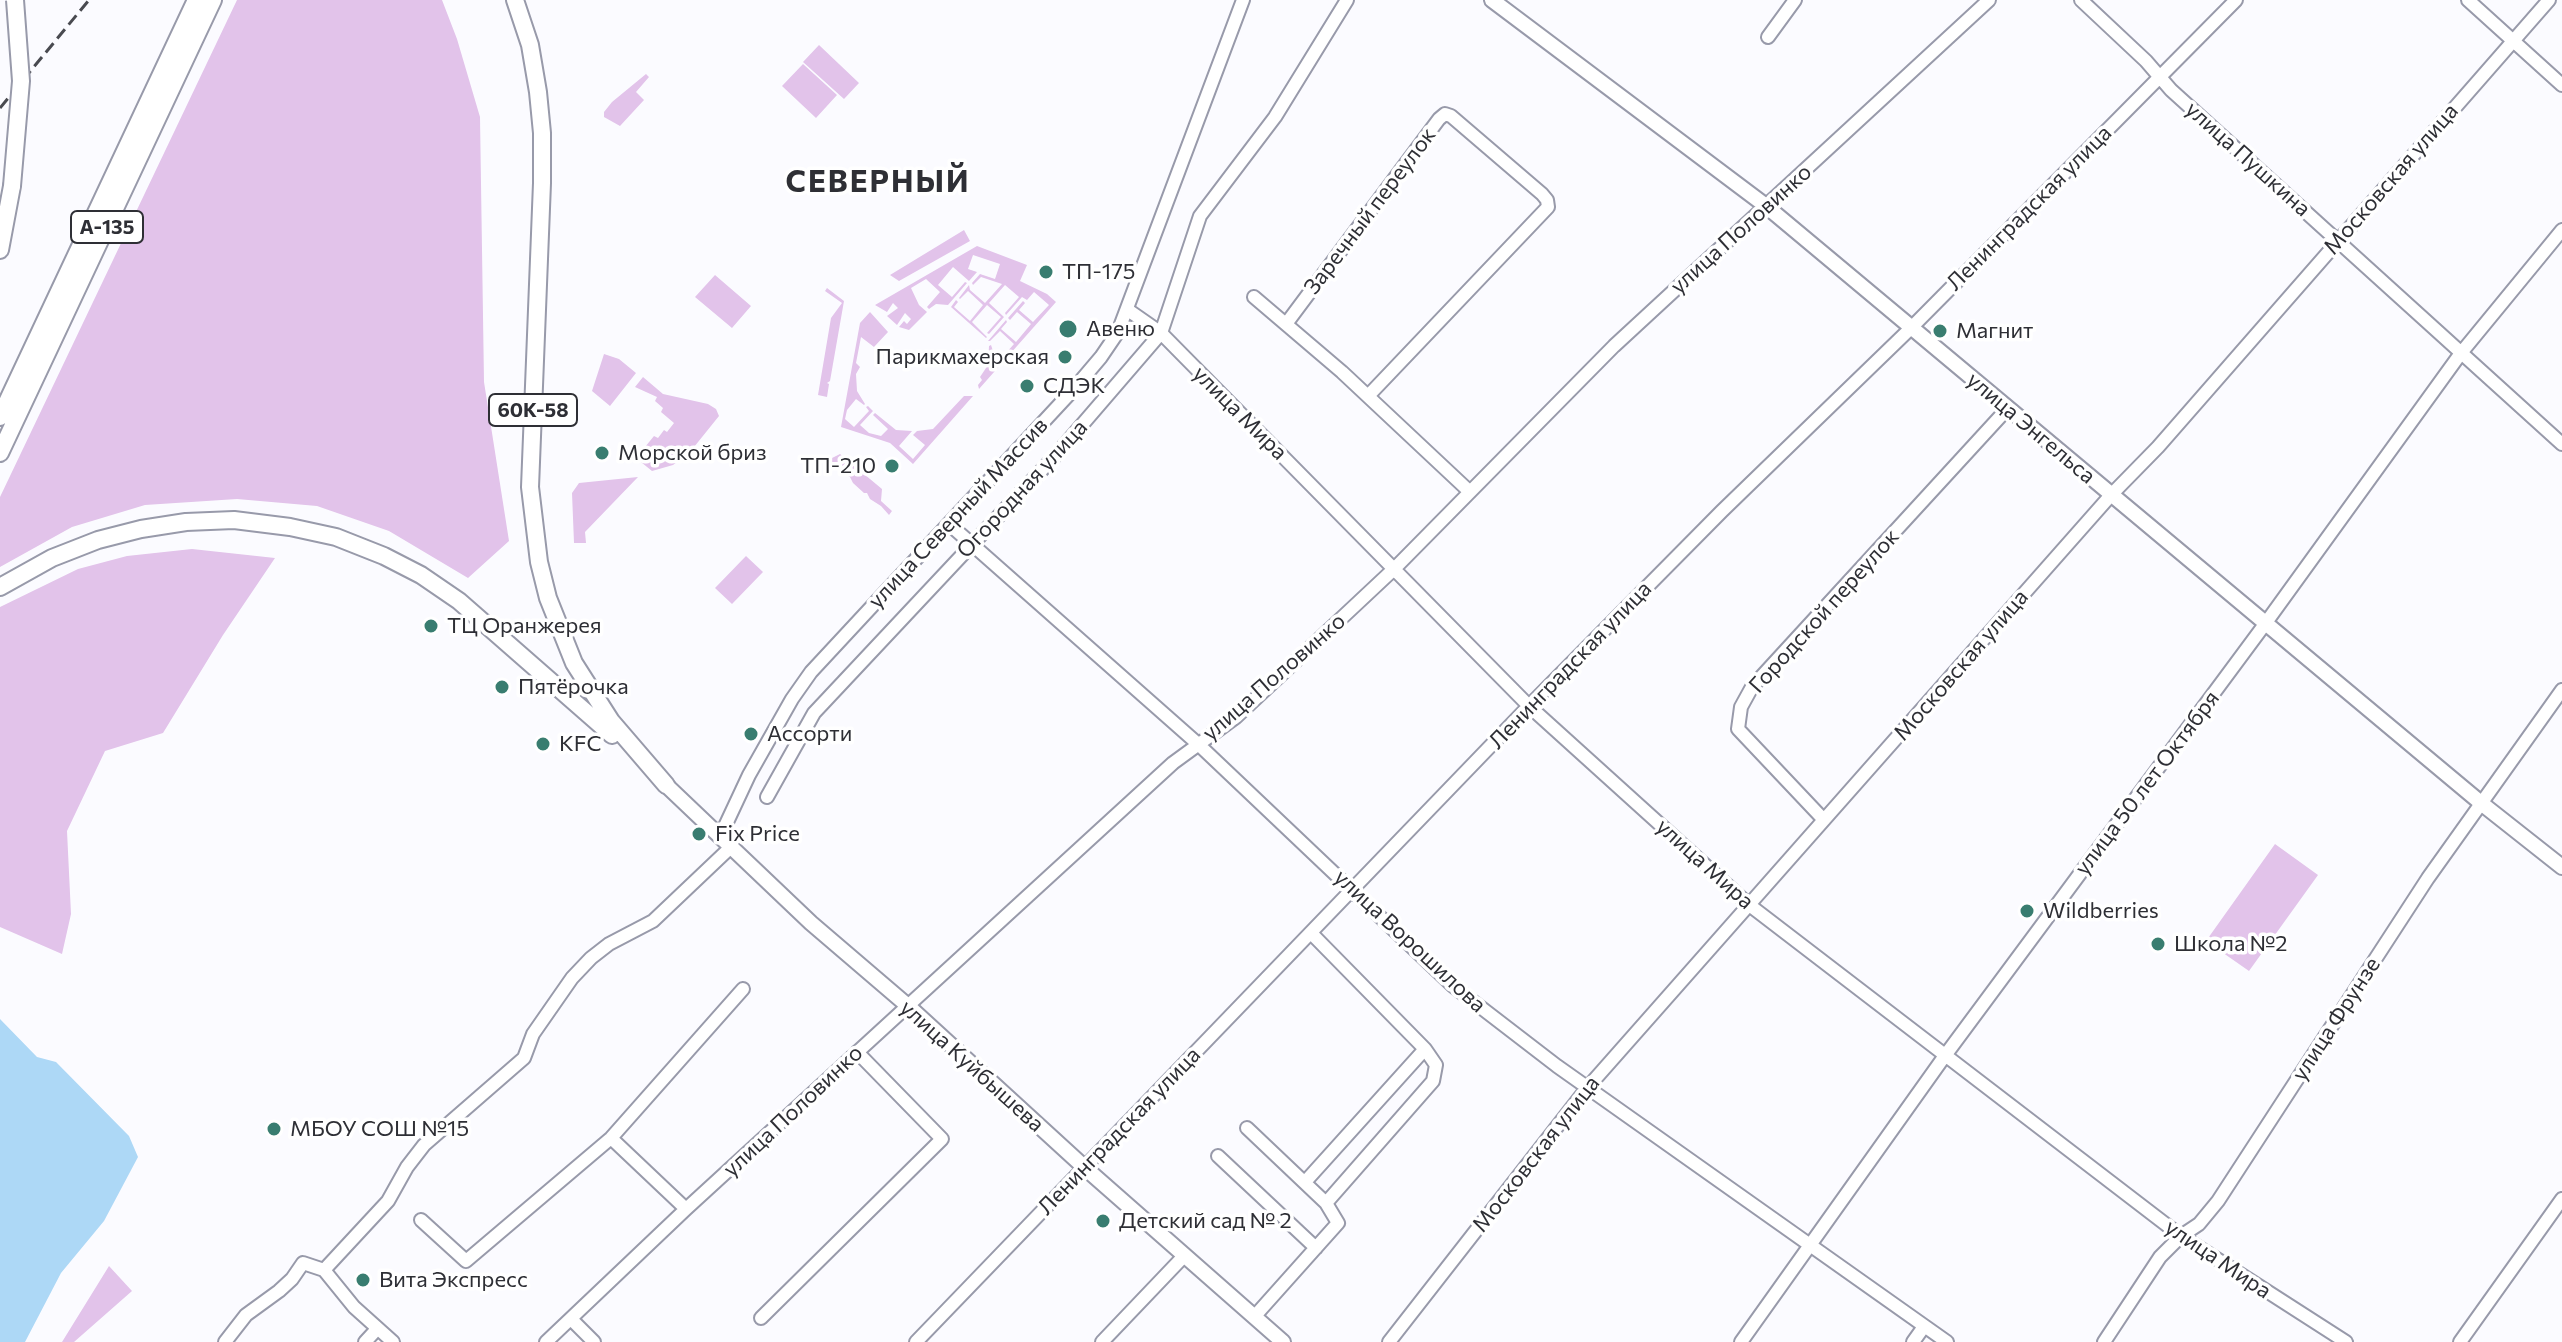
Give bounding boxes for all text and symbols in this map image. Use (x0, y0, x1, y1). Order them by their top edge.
street label: улица Пушкина (2180, 96, 2316, 222)
street label: Московская улица (2318, 98, 2464, 260)
street label: Ленинградская улица (1941, 120, 2117, 296)
street label: Заречный переулок (1299, 122, 1441, 300)
street label: улица Половинко (1665, 159, 1817, 299)
district label: СЕВЕРНЫЙ (785, 164, 971, 200)
road number: А-135 (71, 211, 143, 243)
place label: ТП-175 (1062, 259, 1135, 285)
marker: ТП-175 (1037, 263, 1055, 281)
place label: Авеню (1086, 316, 1155, 342)
marker: Авеню (1057, 318, 1079, 340)
place label: Магнит (1956, 318, 2033, 344)
marker: Магнит (1931, 322, 1949, 340)
place label: Парикмахерская (876, 344, 1049, 370)
marker: Парикмахерская (1056, 348, 1074, 366)
street label: улица Мира (1187, 360, 1293, 466)
street label: улица Энгельса (1961, 367, 2101, 489)
place label: СДЭК (1043, 373, 1105, 399)
marker: СДЭК (1018, 377, 1036, 395)
road number: 60К-58 (489, 394, 577, 426)
street label: улица Северный Массив (863, 412, 1053, 614)
street label: Огородная улица (951, 414, 1093, 564)
place label: Морской бриз (618, 440, 767, 466)
marker: Морской бриз (593, 444, 611, 462)
place label: ТП-210 (800, 453, 876, 479)
marker: ТП-210 (883, 457, 901, 475)
street label: Городской переулок (1743, 524, 1905, 698)
street label: Ленинградская улица (1483, 576, 1657, 754)
street label: Московская улица (1888, 584, 2034, 746)
street label: улица Половинко (1197, 608, 1351, 746)
place label: ТЦ Оранжерея (447, 613, 601, 639)
marker: ТЦ Оранжерея (422, 617, 440, 635)
place label: Пятёрочка (518, 674, 629, 700)
marker: Пятёрочка (493, 678, 511, 696)
street label: улица 50 лет Октября (2069, 686, 2225, 880)
place label: Ассорти (767, 721, 852, 747)
marker: Ассорти (742, 725, 760, 743)
place label: KFC (559, 731, 601, 757)
marker: KFC (534, 735, 552, 753)
street label: улица Мира (1651, 813, 1759, 915)
place label: Fix Price (715, 821, 800, 847)
marker: Fix Price (690, 825, 708, 843)
street label: улица Ворошилова (1329, 864, 1491, 1018)
place label: Wildberries (2043, 898, 2159, 924)
marker: Wildberries (2018, 902, 2036, 920)
place label: Школа №2 (2174, 931, 2288, 957)
marker: Школа №2 (2149, 935, 2167, 953)
street label: улица Фрунзе (2286, 952, 2386, 1086)
street label: улица Куйбышева (895, 994, 1049, 1138)
street label: улица Половинко (718, 1040, 868, 1182)
street label: Ленинградская улица (1032, 1042, 1206, 1220)
street label: Московская улица (1467, 1071, 1605, 1237)
place label: МБОУ СОШ №15 (290, 1116, 469, 1142)
marker: МБОУ СОШ №15 (265, 1120, 283, 1138)
place label: Детский сад № 2 (1119, 1208, 1292, 1234)
marker: Детский сад № 2 (1094, 1212, 1112, 1230)
street label: улица Мира (2160, 1214, 2276, 1304)
place label: Вита Экспресс (379, 1267, 528, 1293)
marker: Вита Экспресс (354, 1271, 372, 1289)

